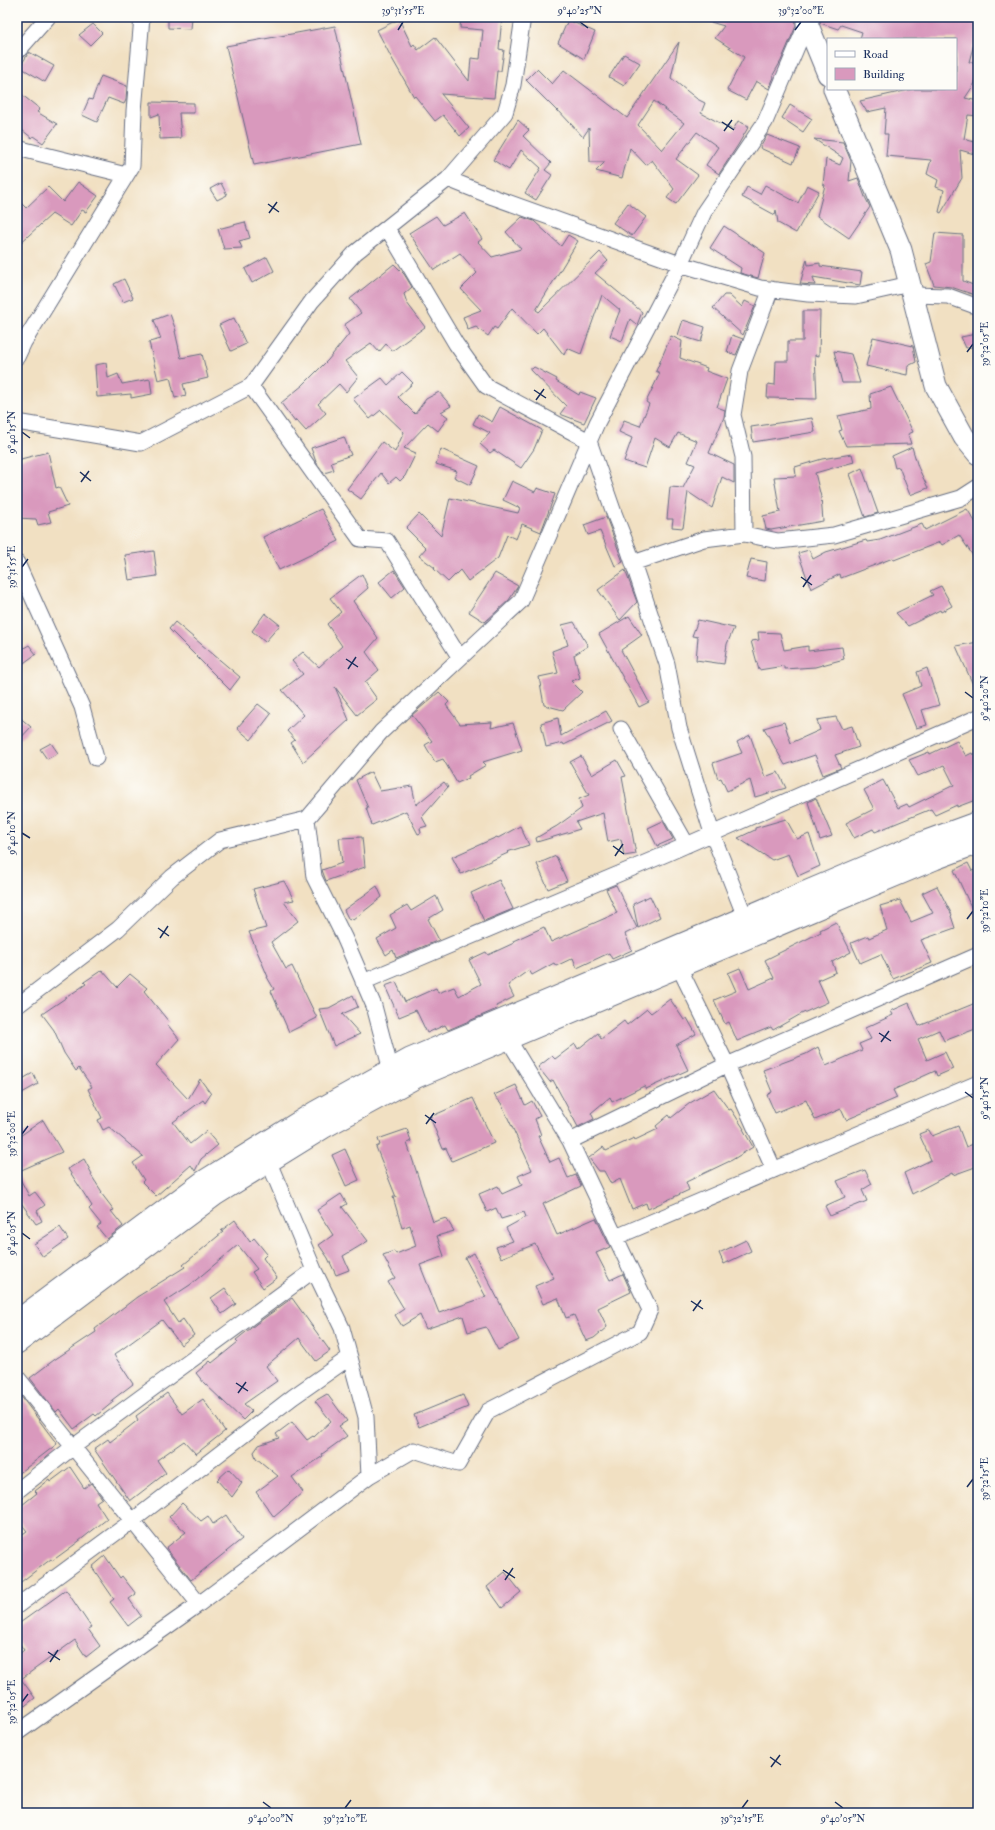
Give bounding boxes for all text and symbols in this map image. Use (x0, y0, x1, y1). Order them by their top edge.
text: 39°31'55"E (382, 5, 424, 17)
text: 9°40'25"N (557, 5, 602, 17)
text: 39°32'00"E (778, 5, 824, 17)
legend (827, 38, 957, 90)
text: Road (863, 47, 888, 62)
text: Building (863, 67, 906, 82)
text: 39°32'05"E (979, 321, 991, 367)
text: 9°40'15"N (6, 410, 18, 455)
text: 39°31'55"E (6, 546, 18, 588)
text: 9°40'20"N (979, 675, 991, 722)
text: 9°40'10"N (6, 811, 18, 856)
text: 39°32'10"E (979, 889, 991, 933)
text: 9°40'15"N (979, 1076, 991, 1121)
text: 39°32'00"E (6, 1111, 18, 1157)
text: 9°40'05"N (6, 1211, 18, 1256)
text: 39°32'15"E (979, 1457, 991, 1501)
text: 39°32'05"E (6, 1679, 18, 1725)
text: 9°40'00"N (247, 1813, 294, 1825)
text: 39°32'10"E (323, 1813, 367, 1825)
text: 39°32'15"E (720, 1813, 764, 1825)
text: 9°40'05"N (820, 1813, 865, 1825)

